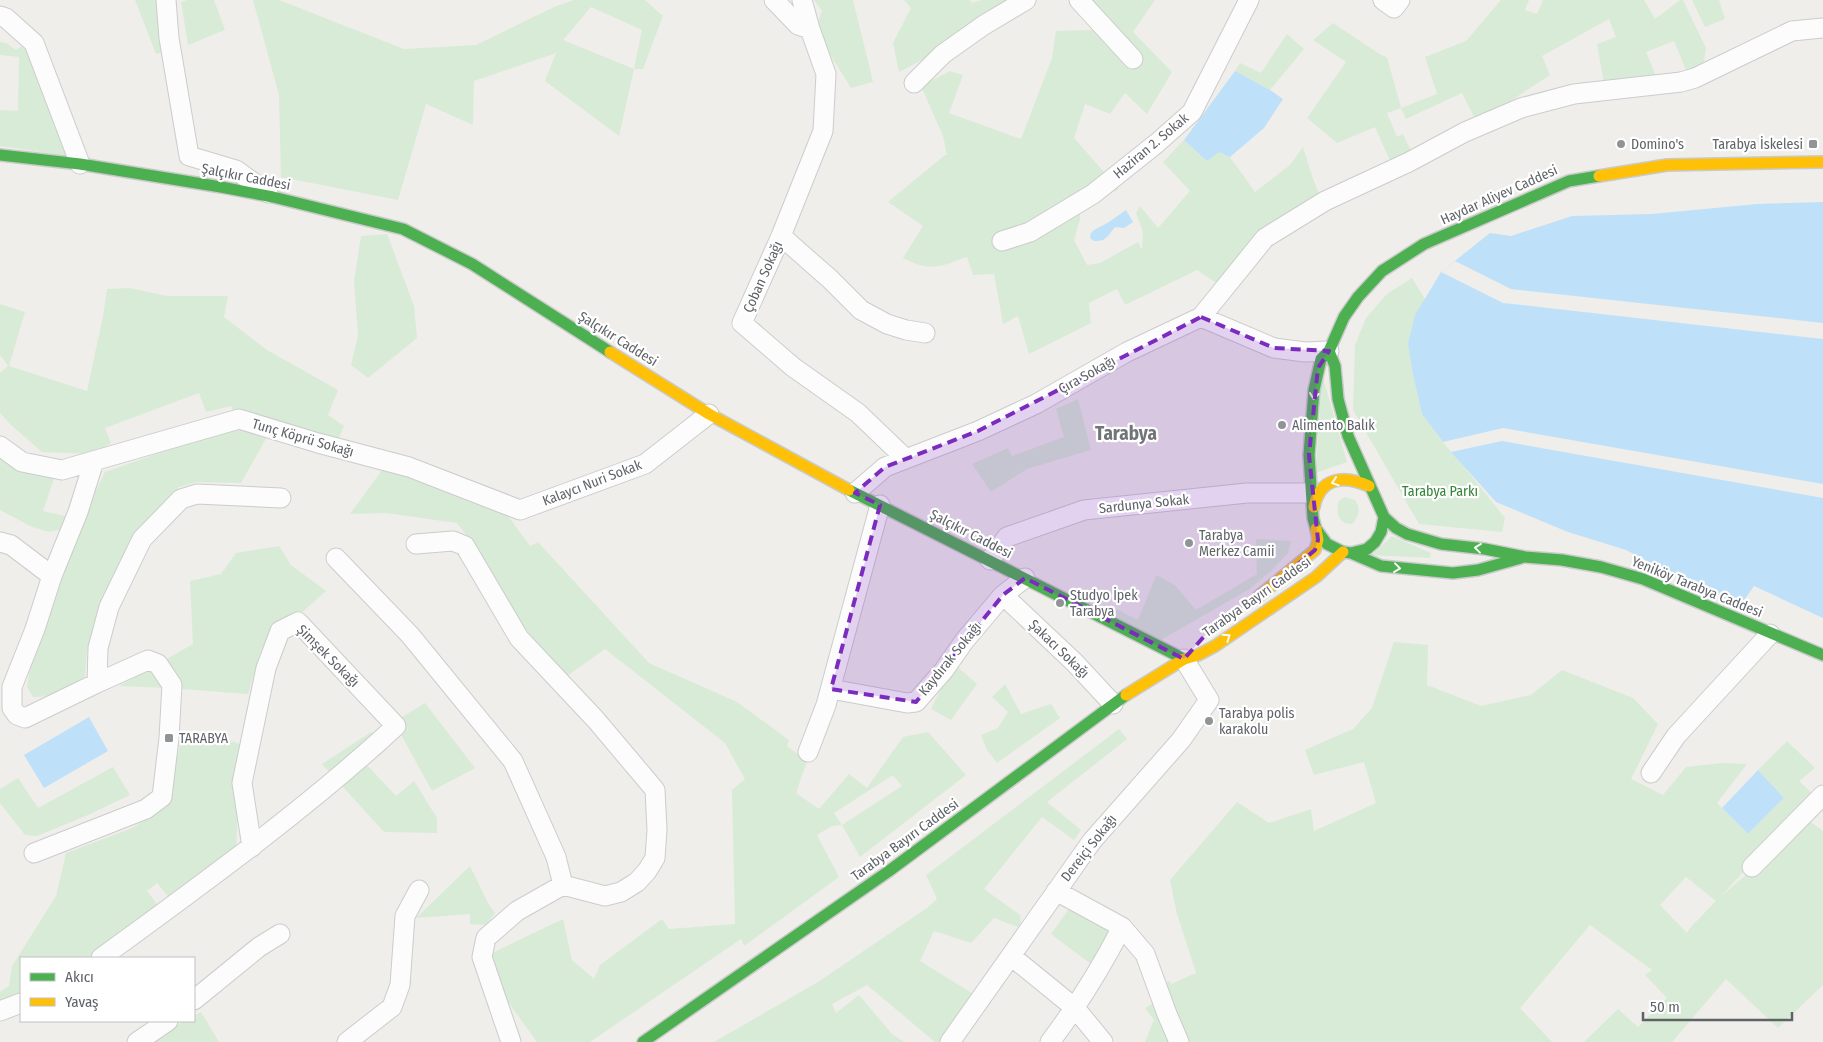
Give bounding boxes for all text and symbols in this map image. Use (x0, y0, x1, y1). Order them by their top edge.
street label: Haziran 2. Sokak (1110, 109, 1192, 182)
place label: Domino's (1631, 136, 1684, 153)
place label: Tarabya İskelesi (1712, 136, 1803, 153)
marker: Domino's (1615, 138, 1627, 150)
marker: Tarabya İskelesi (1807, 138, 1819, 150)
street label: Şalçıkır Caddesi (200, 160, 292, 194)
street label: Haydar Aliyev Caddesi (1438, 162, 1560, 228)
street label: Çoban Sokağı (740, 239, 786, 315)
street label: Şalçıkır Caddesi (575, 308, 661, 370)
street label: Çıra Sokağı (1056, 352, 1118, 398)
one-way arrow (1309, 392, 1320, 400)
street label: Tunç Köprü Sokağı (250, 415, 356, 461)
place label: Alimento Balık (1292, 417, 1375, 434)
marker: Alimento Balık (1276, 419, 1288, 431)
district label: Tarabya (1095, 422, 1157, 445)
street label: Kalaycı Nuri Sokak (540, 456, 644, 510)
one-way arrow (1331, 476, 1340, 486)
park label: Tarabya Parkı (1402, 483, 1478, 500)
street label: Sardunya Sokak (1098, 491, 1190, 517)
street label: Şalçıkır Caddesi (927, 506, 1015, 562)
place label: Tarabya Merkez Camii (1199, 527, 1274, 560)
marker: Tarabya Merkez Camii (1183, 537, 1195, 549)
one-way arrow (1473, 543, 1481, 554)
street label: Tarabya Bayırı Caddesi (1199, 553, 1315, 641)
street label: Yeniköy Tarabya Caddesi (1629, 553, 1765, 621)
one-way arrow (1393, 562, 1401, 573)
place label: Studyo İpek Tarabya (1070, 587, 1138, 620)
marker: Studyo İpek Tarabya (1054, 597, 1066, 609)
street label: Şakacı Sokağı (1025, 616, 1093, 682)
street label: Kaydırak Sokağı (915, 619, 985, 699)
street label: Şimşek Sokağı (293, 621, 363, 691)
one-way arrow (1221, 634, 1231, 643)
place label: Tarabya polis karakolu (1219, 705, 1295, 738)
marker: Tarabya polis karakolu (1203, 715, 1215, 727)
place label: TARABYA (179, 730, 229, 747)
marker: TARABYA (163, 732, 175, 744)
street label: Tarabya Bayırı Caddesi (848, 795, 962, 885)
street label: Dereiçi Sokağı (1058, 811, 1120, 885)
legend (20, 957, 195, 1022)
text: Akıcı (65, 968, 94, 986)
scale bar (1643, 990, 1792, 1022)
text: Yavaş (65, 993, 99, 1011)
text: 50 m (1650, 998, 1680, 1016)

